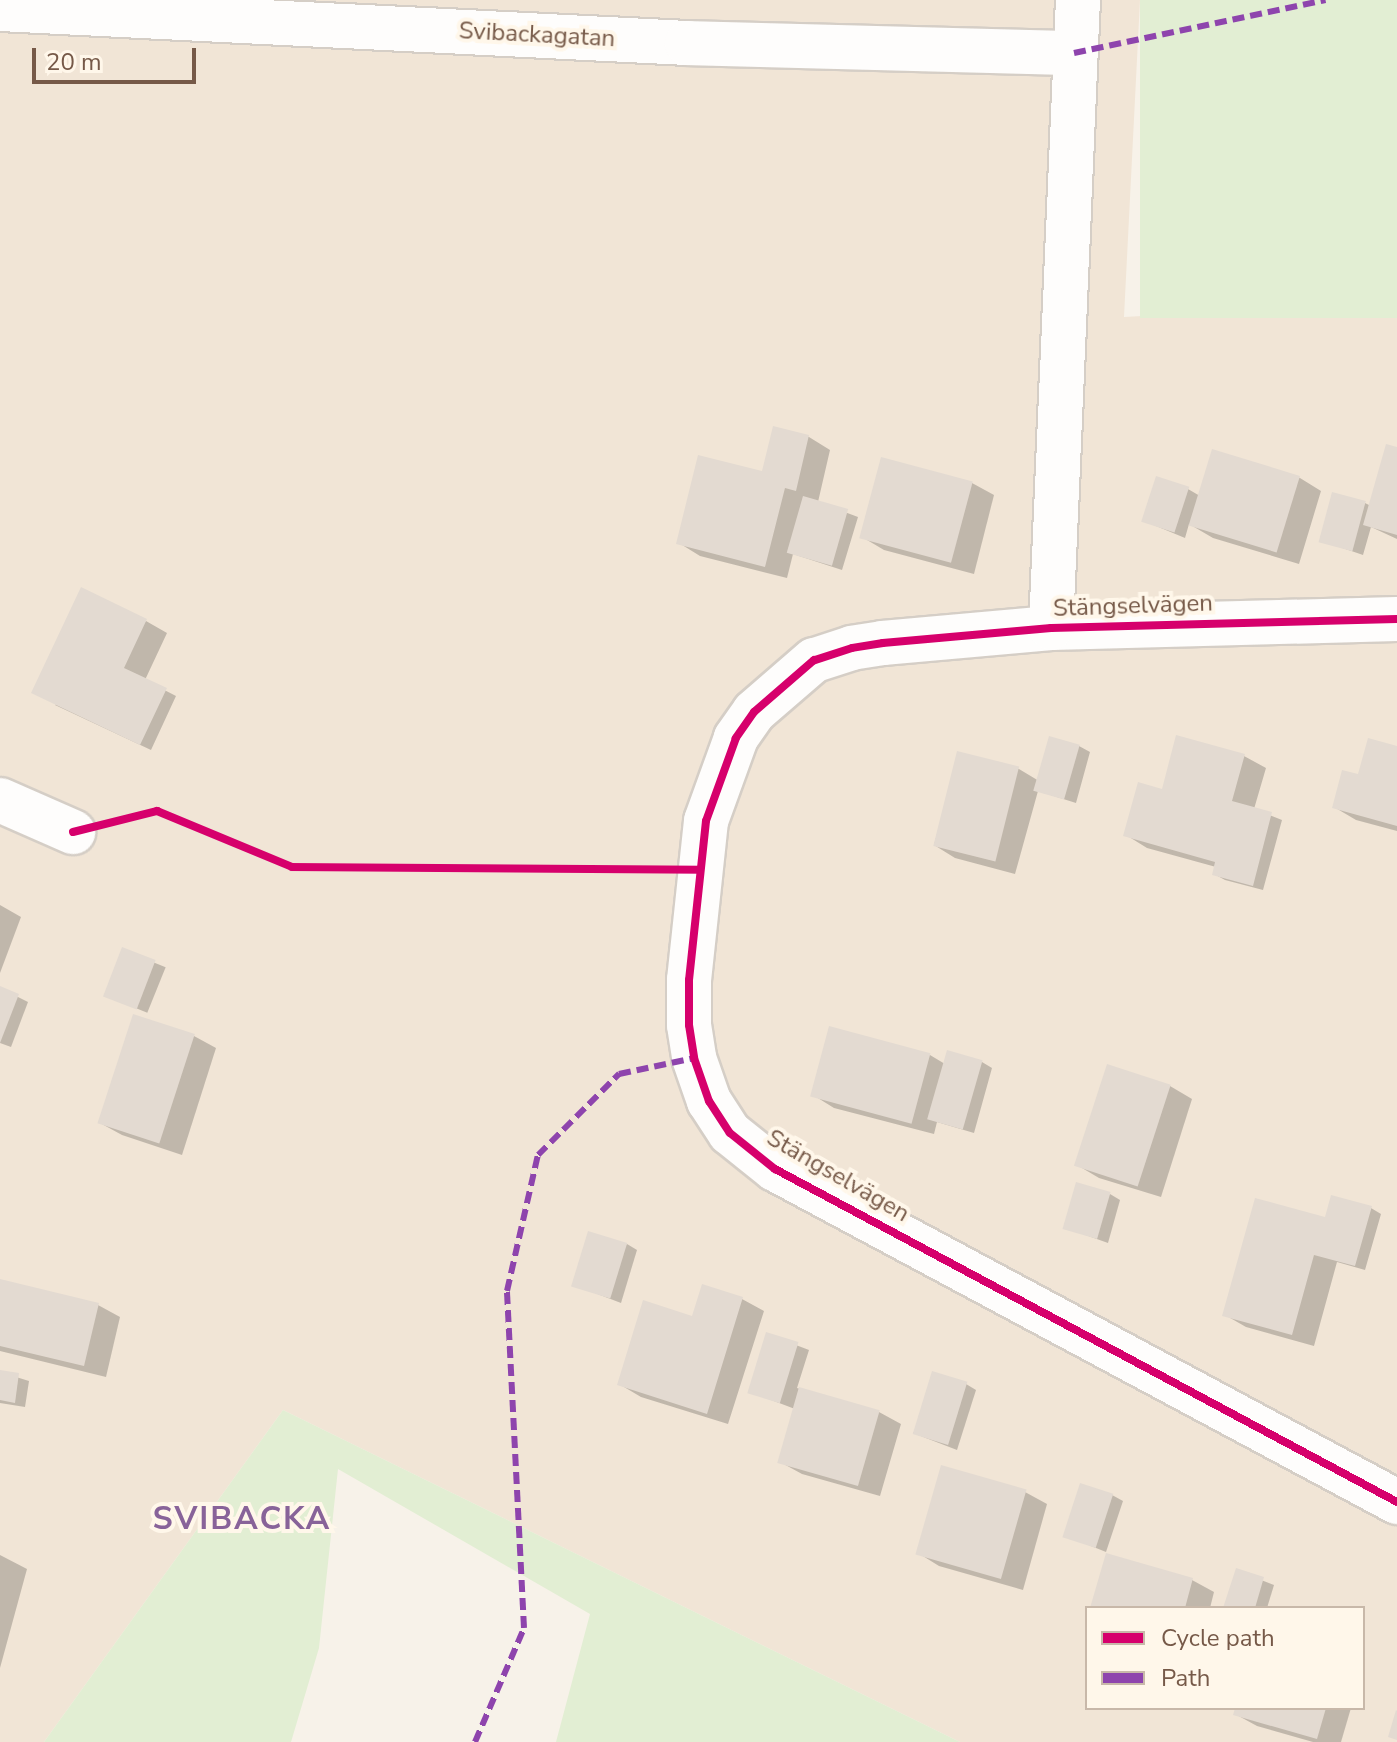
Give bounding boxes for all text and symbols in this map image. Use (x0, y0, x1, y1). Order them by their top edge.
street label: Svibackagatan (458, 17, 616, 53)
scale bar (36, 32, 200, 82)
text: 20 m (46, 46, 102, 78)
street label: Stängselvägen (1053, 589, 1213, 623)
street label: Stängselvägen (762, 1124, 914, 1228)
district label: SVIBACKA (153, 1500, 331, 1538)
legend (1085, 1606, 1365, 1710)
text: Cycle path (1161, 1622, 1275, 1654)
text: Path (1161, 1662, 1210, 1694)

